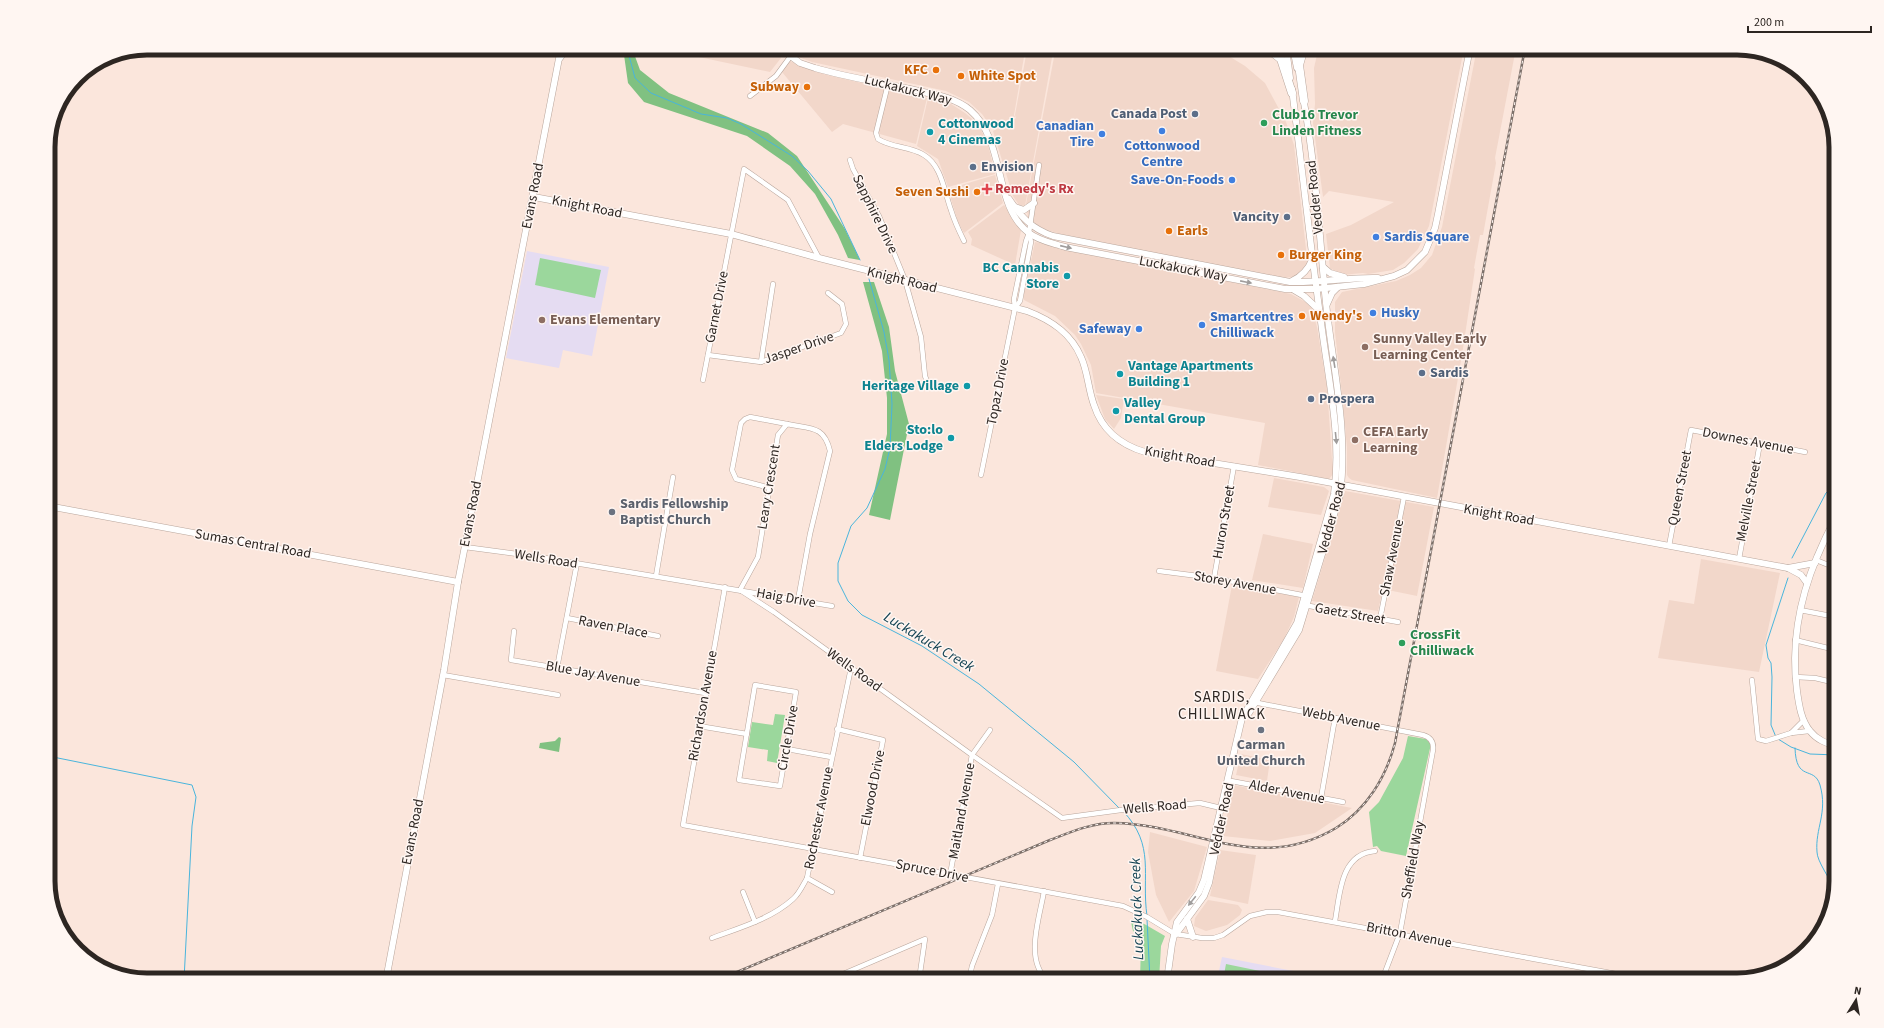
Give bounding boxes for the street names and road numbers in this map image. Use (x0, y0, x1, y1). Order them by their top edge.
street label: Luckakuck Way (862, 69, 954, 111)
street label: Vedder Road (1301, 159, 1329, 235)
street label: Evans Road (517, 161, 549, 231)
street label: Sapphire Drive (847, 171, 903, 257)
street label: Knight Road (550, 190, 624, 224)
street label: Luckakuck Way (1137, 251, 1229, 287)
street label: Knight Road (865, 262, 939, 298)
street label: Garnet Drive (700, 269, 734, 345)
street label: Jasper Drive (762, 327, 837, 369)
street label: Topaz Drive (982, 357, 1014, 427)
street label: Downes Avenue (1701, 422, 1795, 460)
street label: Knight Road (1143, 441, 1217, 473)
street label: Leary Crescent (752, 443, 786, 531)
street label: Queen Street (1663, 448, 1697, 527)
street label: Melville Street (1731, 458, 1767, 543)
street label: Evans Road (455, 479, 487, 549)
street label: Vedder Road (1313, 480, 1351, 556)
street label: Huron Street (1208, 483, 1240, 560)
street label: Knight Road (1462, 499, 1536, 531)
street label: Shaw Avenue (1375, 518, 1409, 598)
street label: Sumas Central Road (193, 524, 313, 564)
street label: Wells Road (513, 544, 579, 574)
street label: Storey Avenue (1192, 566, 1278, 600)
street label: Haig Drive (755, 583, 817, 613)
street label: Gaetz Street (1313, 598, 1387, 630)
street label: Raven Place (577, 610, 650, 644)
street label: Wells Road (822, 643, 886, 697)
street label: Richardson Avenue (683, 649, 723, 763)
street label: Blue Jay Avenue (544, 656, 642, 692)
street label: Webb Avenue (1300, 702, 1382, 736)
street label: Circle Drive (772, 704, 804, 772)
street label: Elwood Drive (856, 748, 890, 828)
street label: Maitland Avenue (944, 761, 980, 861)
street label: Rochester Avenue (799, 765, 839, 871)
street label: Alder Avenue (1247, 775, 1327, 809)
street label: Vedder Road (1205, 781, 1239, 857)
street label: Wells Road (1122, 794, 1188, 820)
street label: Evans Road (397, 797, 429, 867)
street label: Sheffield Way (1396, 819, 1430, 901)
street label: Spruce Drive (894, 854, 970, 888)
street label: Britton Avenue (1365, 917, 1454, 953)

